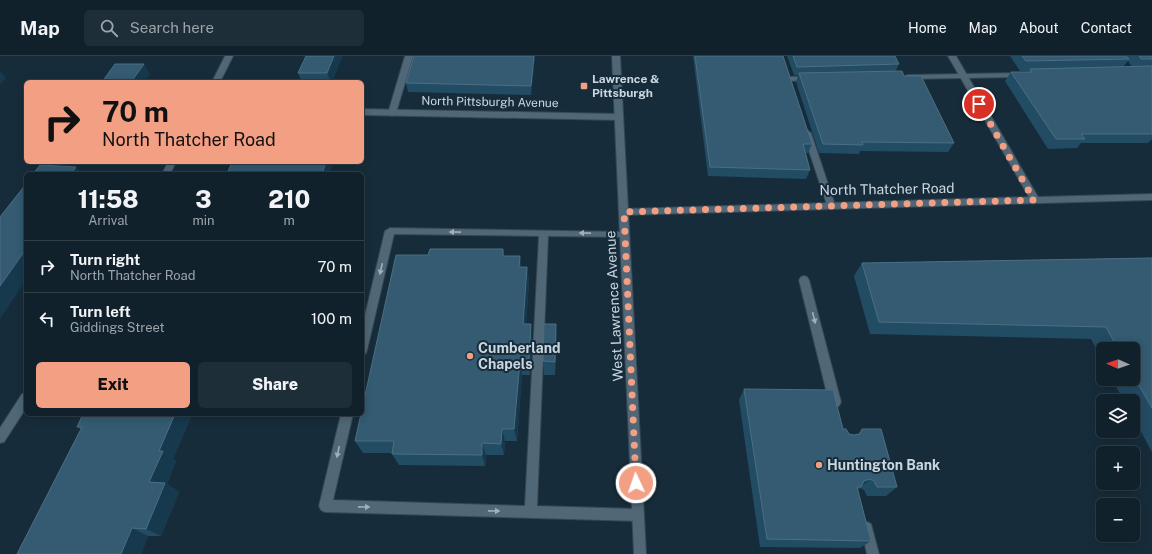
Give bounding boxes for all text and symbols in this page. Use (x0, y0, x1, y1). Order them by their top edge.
search box (84, 10, 364, 46)
text: Map (20, 17, 60, 39)
icon: search (98, 17, 120, 39)
text: Search here (130, 19, 214, 36)
text: Home (908, 20, 947, 36)
text: Map (969, 20, 997, 36)
text: About (1019, 20, 1059, 36)
text: Contact (1081, 20, 1132, 36)
place label: Lawrence & Pittsburgh (592, 72, 659, 100)
marker: Lawrence & Pittsburgh (579, 81, 589, 91)
pin (962, 87, 996, 121)
icon: arrive (968, 93, 990, 115)
street label: North Pittsburgh Avenue (421, 94, 559, 110)
text: 70 m (102, 95, 169, 128)
icon: right (36, 96, 88, 148)
text: North Thatcher Road (102, 129, 276, 150)
street label: North Thatcher Road (819, 180, 955, 198)
text: 11:58 (78, 185, 139, 213)
text: 3 (195, 185, 212, 213)
text: 210 (268, 185, 310, 213)
text: Arrival (88, 213, 128, 228)
text: min (192, 213, 214, 228)
text: m (284, 213, 295, 228)
one-way arrow (448, 229, 461, 235)
one-way arrow (578, 230, 591, 236)
street label: West Lawrence Avenue (602, 230, 626, 382)
text: Turn right (70, 251, 140, 268)
icon: right (36, 256, 58, 278)
text: 70 m (317, 258, 352, 275)
one-way arrow (378, 263, 384, 275)
text: North Thatcher Road (70, 268, 196, 283)
text: Turn left (70, 303, 131, 320)
icon: left (36, 308, 58, 330)
text: 100 m (311, 310, 352, 327)
one-way arrow (811, 312, 817, 324)
text: Giddings Street (70, 320, 165, 335)
place label: Cumberland Chapels (478, 340, 561, 372)
north arrow (1096, 342, 1140, 386)
map controls (1096, 342, 1140, 542)
marker: Cumberland Chapels (465, 351, 475, 361)
button: Exit (36, 362, 190, 408)
button: Share (198, 362, 352, 408)
button: layers (1096, 394, 1140, 438)
one-way arrow (334, 446, 340, 458)
button: + (1096, 446, 1140, 490)
place label: Huntington Bank (827, 457, 940, 473)
marker: Huntington Bank (814, 460, 824, 470)
position arrow (615, 462, 657, 504)
button: − (1096, 498, 1140, 542)
one-way arrow (358, 504, 371, 510)
one-way arrow (488, 507, 500, 514)

